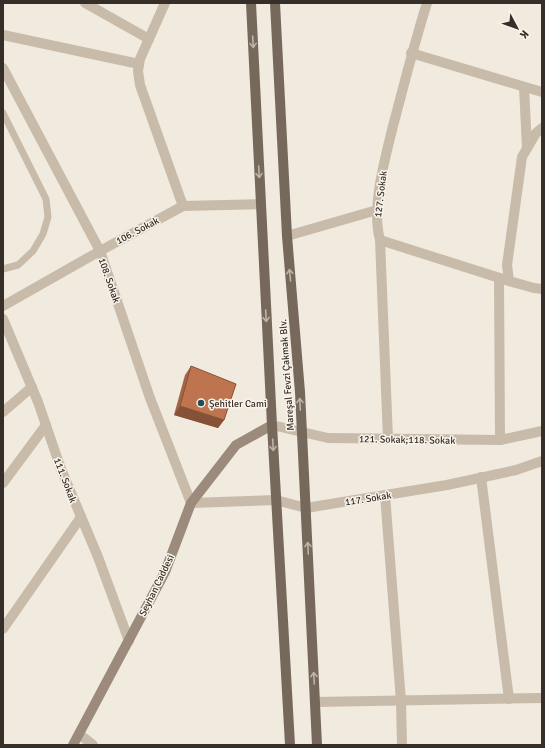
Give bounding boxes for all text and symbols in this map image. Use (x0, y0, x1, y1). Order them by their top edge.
north arrow (497, 8, 537, 48)
text: K (517, 27, 531, 41)
one-way arrow (249, 35, 257, 48)
one-way arrow (256, 165, 263, 178)
street label: 127. Sokak (372, 170, 390, 218)
street label: 106. Sokak (114, 215, 161, 247)
street label: 108. Sokak (96, 256, 122, 304)
one-way arrow (287, 269, 294, 282)
one-way arrow (263, 309, 270, 322)
street label: Mareşal Fevzi Çakmak Blv. (277, 318, 297, 431)
marker: Şehitler Cami (196, 398, 206, 408)
place label: Şehitler Cami (209, 398, 267, 410)
one-way arrow (297, 398, 304, 411)
street label: 121. Sokak;118. Sokak (359, 433, 455, 447)
one-way arrow (269, 438, 277, 451)
street label: 111. Sokak (51, 456, 79, 504)
street label: 117. Sokak (344, 489, 392, 509)
one-way arrow (305, 542, 312, 555)
street label: Seyhan Caddesi (137, 553, 177, 618)
one-way arrow (311, 672, 318, 685)

